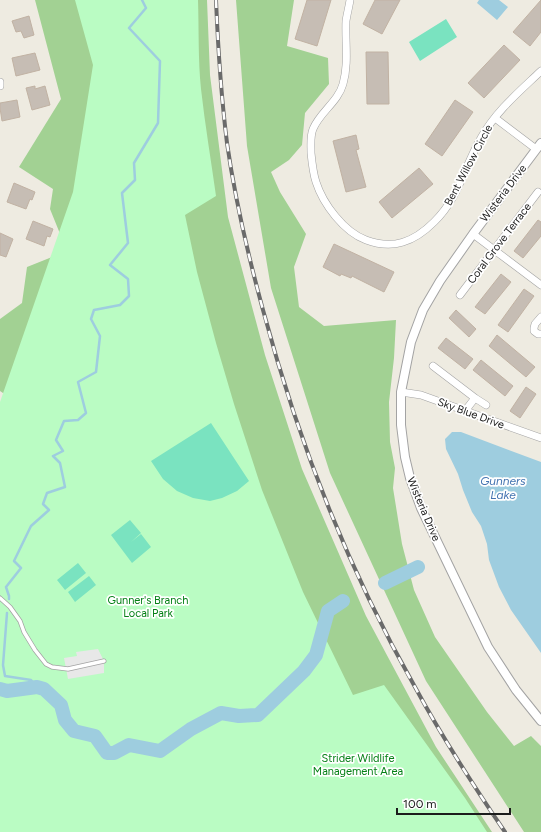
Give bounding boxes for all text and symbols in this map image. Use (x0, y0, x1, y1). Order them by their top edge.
street label: Bent Willow Circle (442, 123, 495, 208)
street label: Wisteria Drive (478, 162, 529, 225)
street label: Coral Grove Terrace (465, 200, 534, 286)
street label: Sky Blue Drive (436, 395, 506, 432)
water label: Gunners Lake (480, 474, 526, 502)
street label: Wisteria Drive (404, 475, 443, 543)
park label: Gunner's Branch Local Park (108, 594, 188, 620)
park label: Strider Wildlife Management Area (313, 752, 403, 778)
scale bar (397, 790, 510, 816)
text: 100 m (403, 797, 437, 811)

